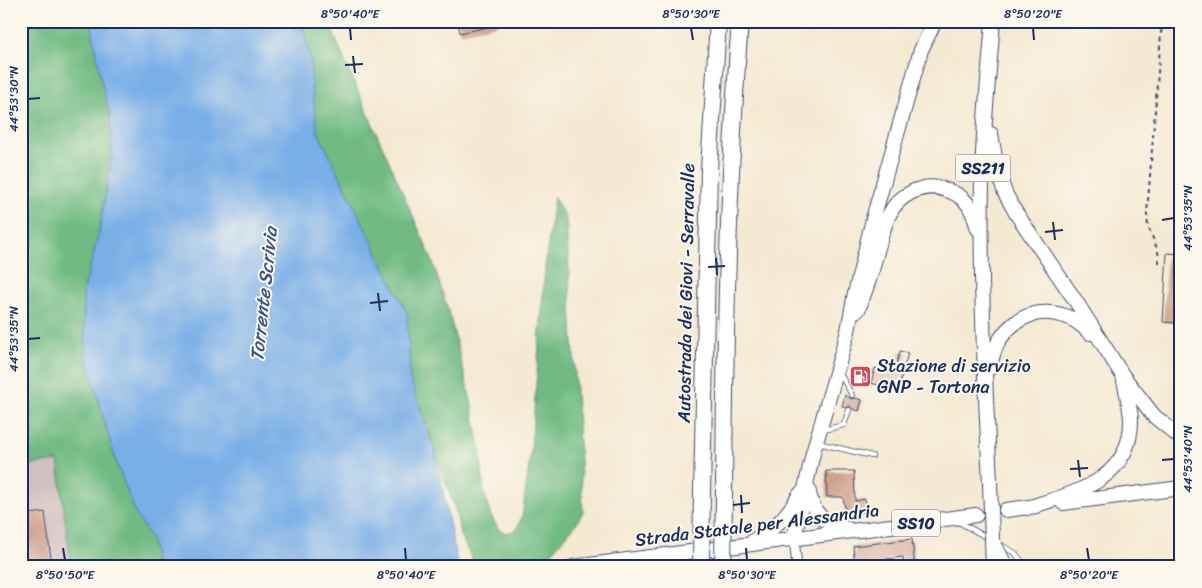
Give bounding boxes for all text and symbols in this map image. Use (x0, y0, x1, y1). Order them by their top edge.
text: 8°50'40"E (321, 3, 381, 25)
text: 8°50'30"E (662, 3, 721, 25)
text: 8°50'20"E (1004, 3, 1063, 25)
text: 44°53'30"N (3, 65, 25, 132)
road number: SS211 (956, 154, 1010, 182)
street label: Autostrada dei Giovi - Serravalle (668, 163, 704, 424)
text: 44°53'35"N (1177, 184, 1199, 251)
water label: Torrente Scrivia (240, 224, 287, 363)
text: 44°53'35"N (3, 305, 25, 372)
place label: Stazione di servizio GNP - Tortona (877, 350, 1031, 403)
fuel station icon: Stazione di servizio GNP - Tortona (849, 364, 873, 388)
text: 44°53'40"N (1177, 425, 1199, 492)
street label: Strada Statale per Alessandria (633, 494, 881, 556)
road number: SS10 (892, 509, 940, 536)
text: 8°50'50"E (36, 564, 95, 586)
text: 8°50'40"E (377, 564, 437, 586)
text: 8°50'30"E (718, 564, 777, 586)
text: 8°50'20"E (1060, 564, 1119, 586)

